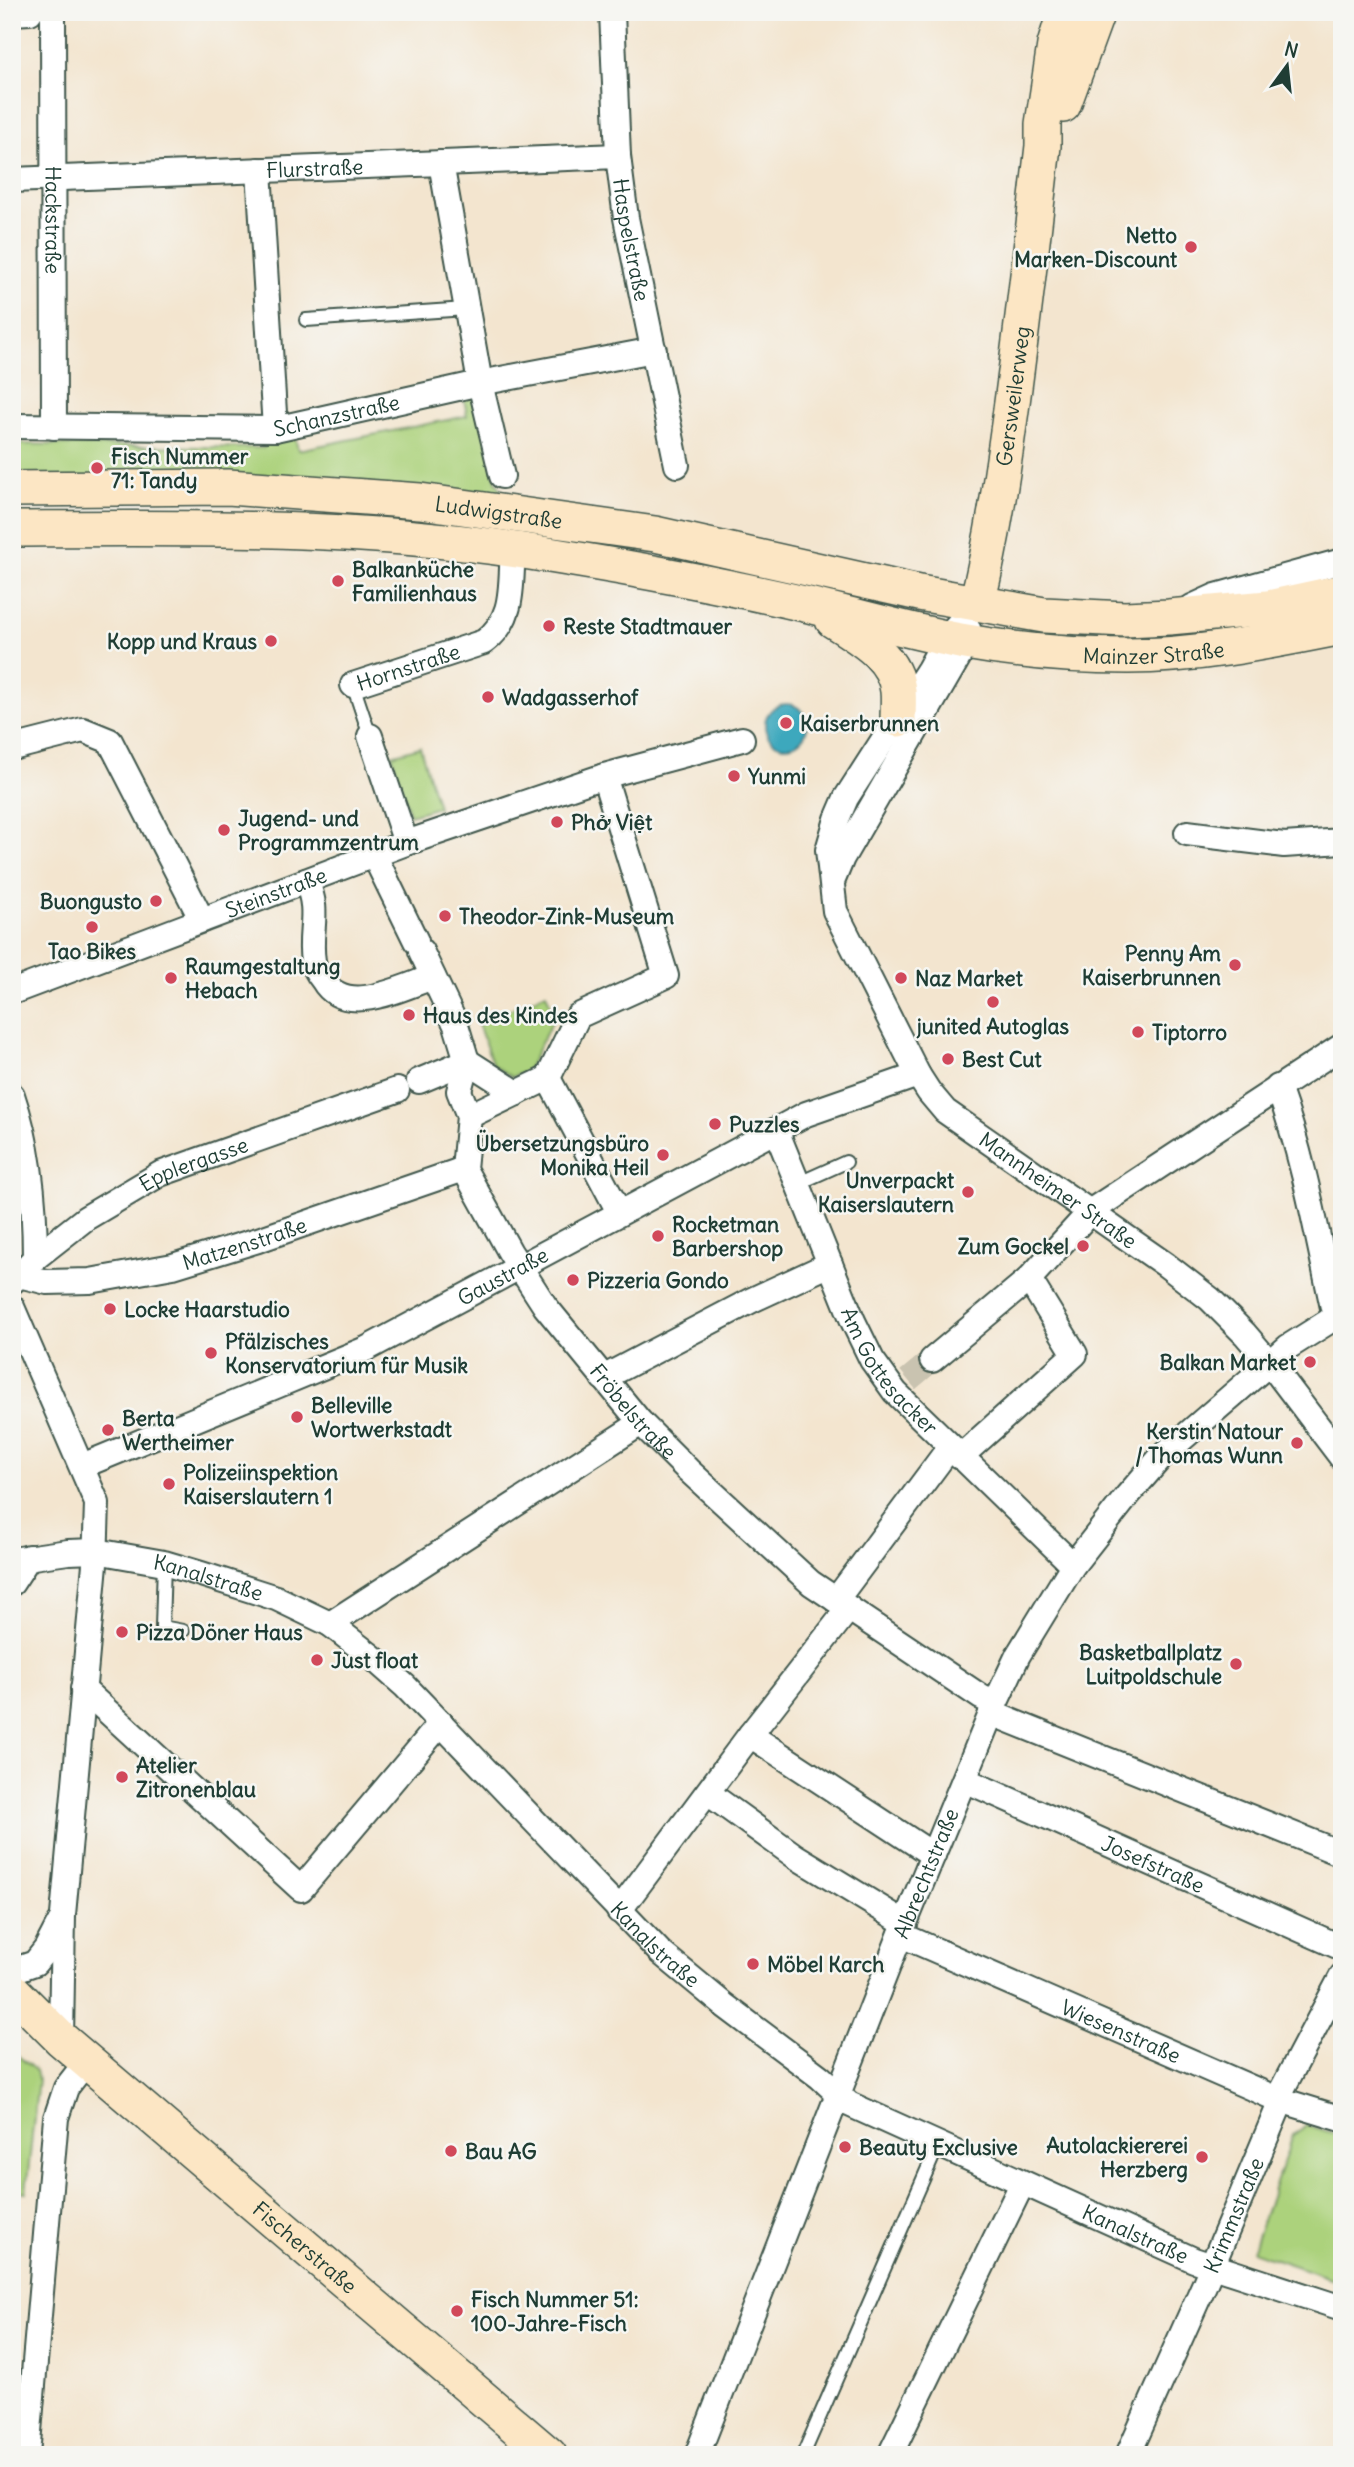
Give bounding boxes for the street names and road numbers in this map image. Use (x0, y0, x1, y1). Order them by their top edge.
street label: Flurstraße (266, 153, 364, 183)
street label: Hackstraße (40, 166, 67, 274)
street label: Haspelstraße (608, 177, 656, 304)
street label: Gersweilerweg (990, 324, 1035, 468)
street label: Schanzstraße (271, 388, 402, 442)
street label: Ludwigstraße (433, 490, 564, 534)
street label: Mainzer Straße (1082, 635, 1226, 670)
street label: Hornstraße (353, 637, 463, 696)
street label: Steinstraße (221, 861, 330, 924)
street label: Mannheimer Straße (974, 1126, 1142, 1254)
street label: Epplergasse (134, 1130, 251, 1197)
street label: Matzenstraße (179, 1211, 310, 1276)
street label: Gaustraße (453, 1241, 553, 1311)
street label: Am Gottesacker (835, 1303, 944, 1440)
street label: Fröbelstraße (584, 1358, 683, 1465)
street label: Kanalstraße (151, 1548, 267, 1607)
street label: Albrechtstraße (887, 1804, 964, 1942)
street label: Josefstraße (1097, 1829, 1209, 1899)
street label: Kanalstraße (605, 1895, 706, 1993)
street label: Wiesenstraße (1057, 1993, 1185, 2069)
street label: Krimmstraße (1197, 2153, 1270, 2277)
street label: Fischerstraße (247, 2195, 363, 2299)
street label: Kanalstraße (1078, 2198, 1193, 2269)

